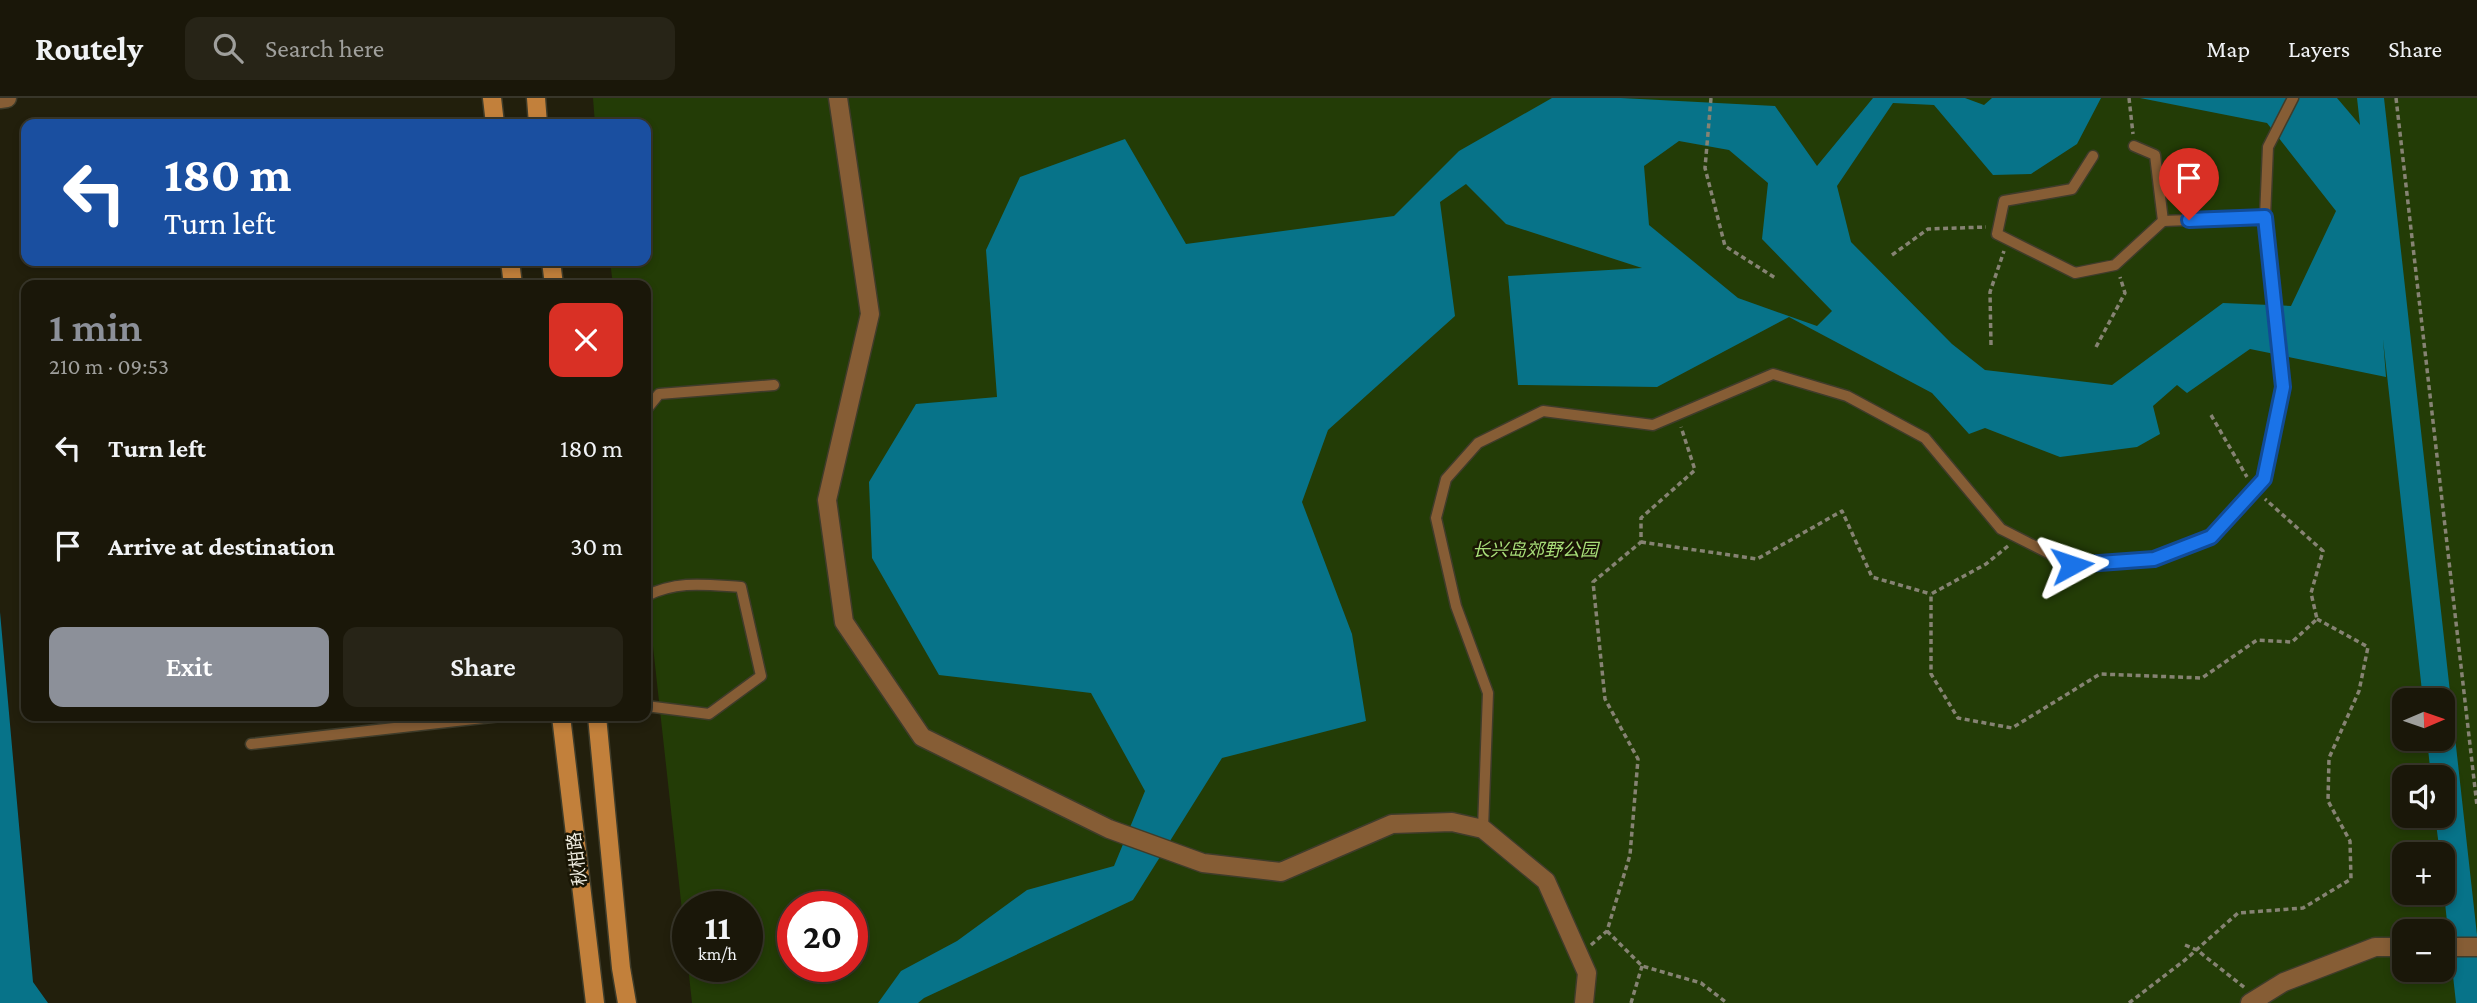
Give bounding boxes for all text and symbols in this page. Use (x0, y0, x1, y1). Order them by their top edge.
search box (185, 17, 675, 80)
icon: search (209, 29, 247, 67)
text: Routely (35, 30, 143, 67)
text: Search here (265, 34, 384, 63)
text: Map (2206, 35, 2250, 62)
text: Layers (2288, 35, 2350, 62)
text: Share (2388, 35, 2442, 62)
icon: left (49, 147, 140, 238)
text: 180 m (164, 147, 292, 202)
pin (2159, 148, 2219, 220)
icon: arrive (2170, 159, 2208, 197)
text: Turn left (164, 205, 275, 241)
text: 1 min (49, 303, 142, 350)
button: close (549, 303, 623, 377)
text: 210 m · 09:53 (49, 353, 169, 379)
icon: left (49, 429, 87, 467)
text: Turn left (108, 434, 206, 463)
text: 180 m (560, 434, 623, 463)
icon: arrive (49, 527, 87, 565)
position arrow (2035, 528, 2109, 602)
text: Arrive at destination (108, 532, 335, 561)
text: 30 m (570, 532, 623, 561)
park label: 长兴岛郊野公园 (1472, 540, 1601, 560)
button: Exit (49, 627, 329, 707)
button: Share (343, 627, 623, 707)
north arrow (2392, 688, 2455, 751)
map controls (2392, 688, 2455, 982)
button: sound (2392, 765, 2455, 828)
street label: 秋柑路 (564, 831, 590, 887)
button: + (2392, 842, 2455, 905)
speed limit sign: 20 (777, 891, 868, 982)
text: 11 (704, 908, 731, 947)
button: − (2392, 919, 2455, 982)
text: km/h (698, 944, 737, 964)

